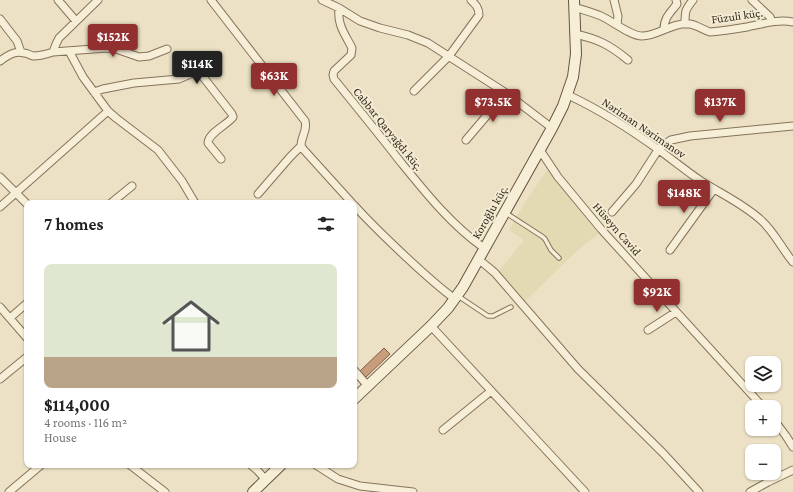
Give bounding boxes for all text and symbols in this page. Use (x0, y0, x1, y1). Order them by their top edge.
street label: Füzuli küç. (710, 5, 764, 27)
pin: $152K (85, 24, 141, 58)
text: $152K (97, 29, 129, 44)
pin: $114K (169, 51, 225, 85)
text: $114K (181, 56, 213, 71)
pin: $63K (250, 63, 298, 97)
text: $63K (260, 68, 288, 83)
street label: Cabbar Qaryağdı küç. (350, 85, 426, 174)
pin: $73.5K (460, 89, 526, 123)
pin: $137K (692, 89, 748, 123)
text: $73.5K (474, 94, 512, 109)
text: $137K (704, 94, 736, 109)
street label: Nəriman Nərimanov (599, 95, 689, 161)
pin: $148K (656, 180, 712, 214)
street label: Koroğlu küç. (469, 182, 511, 241)
text: $148K (667, 185, 701, 200)
street label: Hüseyn Cavid (590, 200, 644, 259)
icon: filters (315, 213, 337, 235)
text: 7 homes (44, 215, 103, 234)
pin: $92K (633, 279, 681, 313)
text: $92K (643, 284, 671, 299)
icon: home (155, 290, 227, 362)
map controls (745, 356, 781, 480)
button: layers (745, 356, 781, 392)
text: $114,000 (44, 396, 110, 415)
button: + (745, 400, 781, 436)
text: 4 rooms · 116 m² (44, 415, 127, 430)
text: House (44, 430, 77, 445)
button: − (745, 444, 781, 480)

